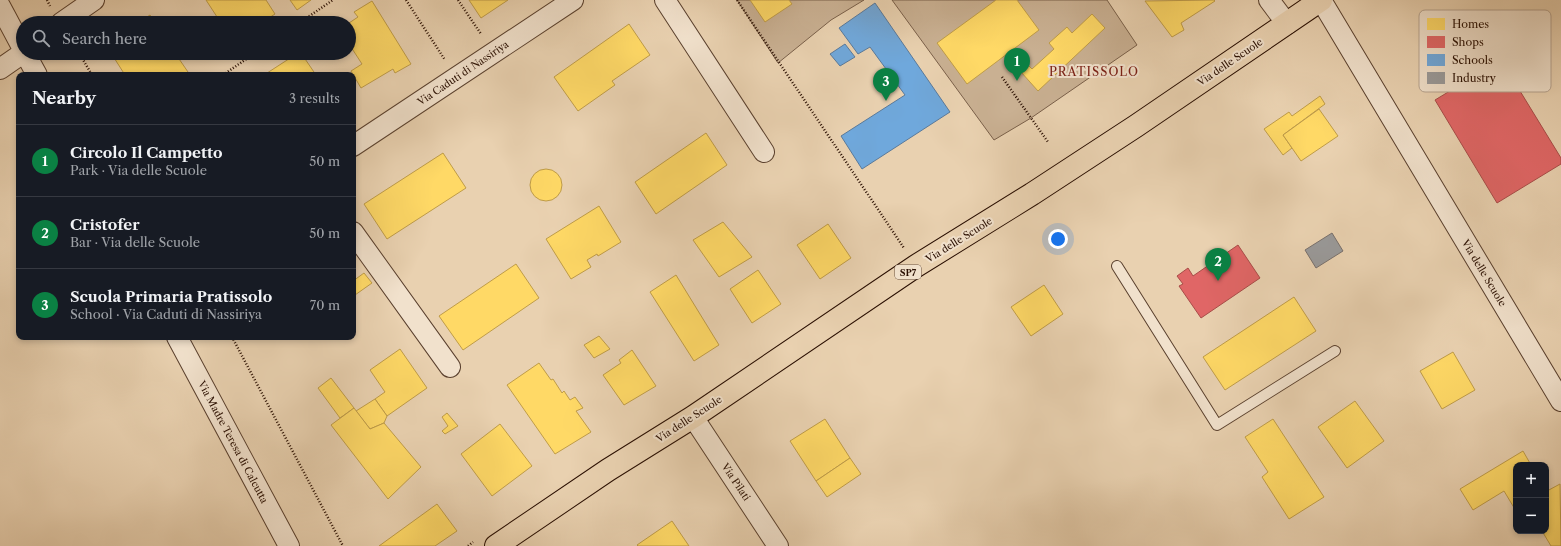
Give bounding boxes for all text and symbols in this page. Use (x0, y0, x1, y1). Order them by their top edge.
legend (1419, 10, 1551, 92)
search box (16, 16, 356, 60)
text: Homes (1452, 17, 1489, 31)
icon: search (30, 27, 52, 49)
text: Search here (62, 29, 147, 48)
street label: Via delle Scuole (1194, 35, 1265, 89)
text: Shops (1452, 35, 1484, 49)
street label: Via Caduti di Nassiriya (414, 37, 512, 109)
pin: 1 (1004, 48, 1030, 81)
text: Schools (1452, 53, 1493, 67)
district label: PRATISSOLO (1049, 64, 1139, 79)
pin: 3 (873, 68, 899, 101)
text: Industry (1452, 71, 1497, 85)
text: Nearby (32, 88, 96, 108)
text: 3 results (289, 90, 340, 106)
text: Circolo Il Campetto (70, 143, 223, 162)
text: 1 (42, 153, 48, 169)
text: 50 m (309, 153, 340, 169)
text: Park · Via delle Scuole (70, 162, 207, 178)
street label: Via delle Scuole (922, 214, 995, 266)
text: Cristofer (70, 215, 140, 234)
text: 2 (41, 225, 49, 241)
text: 50 m (309, 225, 340, 241)
your location (1048, 229, 1068, 249)
text: Bar · Via delle Scuole (70, 234, 200, 250)
street label: Via delle Scuole (1458, 236, 1509, 309)
pin: 2 (1205, 248, 1231, 281)
road number: SP7 (895, 265, 921, 279)
text: Scuola Primaria Pratissolo (70, 287, 272, 306)
text: 3 (41, 297, 49, 313)
text: 70 m (310, 297, 340, 313)
text: School · Via Caduti di Nassiriya (70, 306, 262, 322)
street label: Via Madre Teresa di Calcutta (195, 378, 271, 506)
street label: Via delle Scuole (653, 393, 725, 446)
street label: Via Pilati (718, 460, 753, 503)
map controls (1513, 462, 1549, 534)
button: + (1513, 462, 1549, 498)
button: − (1513, 498, 1549, 534)

